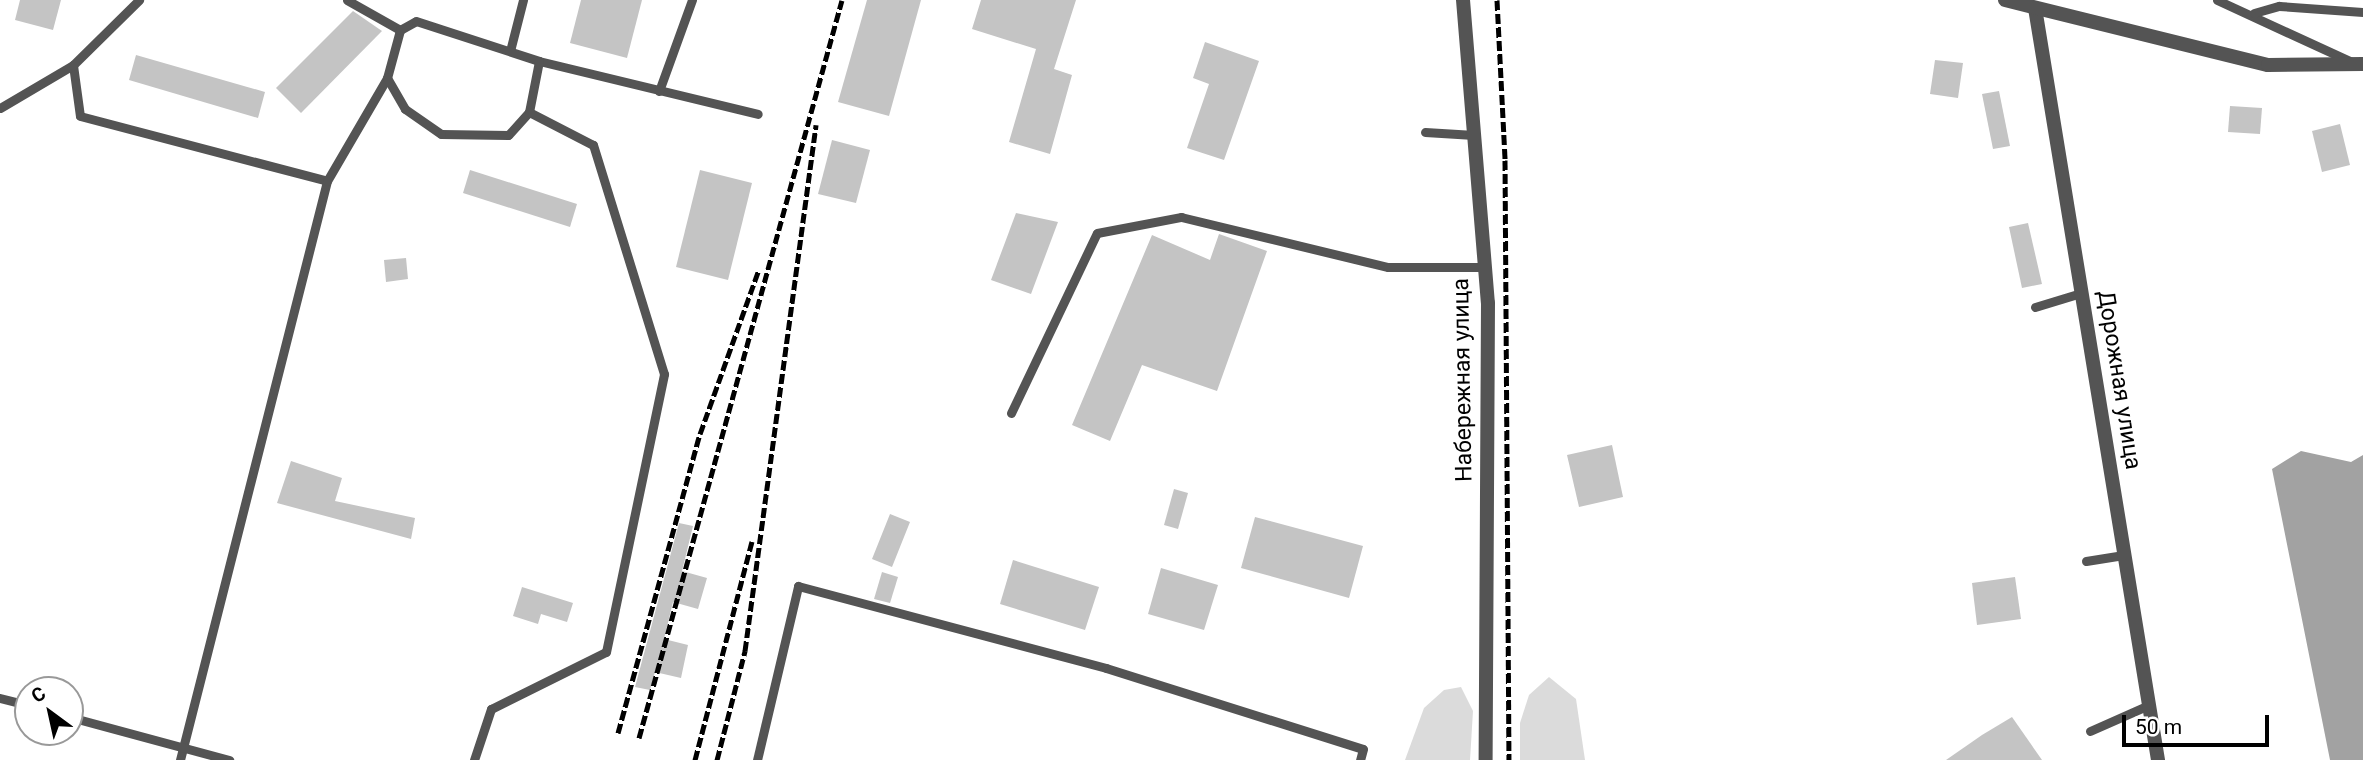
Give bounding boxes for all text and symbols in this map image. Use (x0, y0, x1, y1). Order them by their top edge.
street label: Набережная улица (1447, 278, 1479, 482)
street label: Дорожная улица (2091, 288, 2147, 472)
north arrow (14, 676, 84, 746)
text: С (27, 682, 50, 708)
scale bar (2125, 700, 2272, 744)
text: 50 m (2135, 715, 2182, 739)

